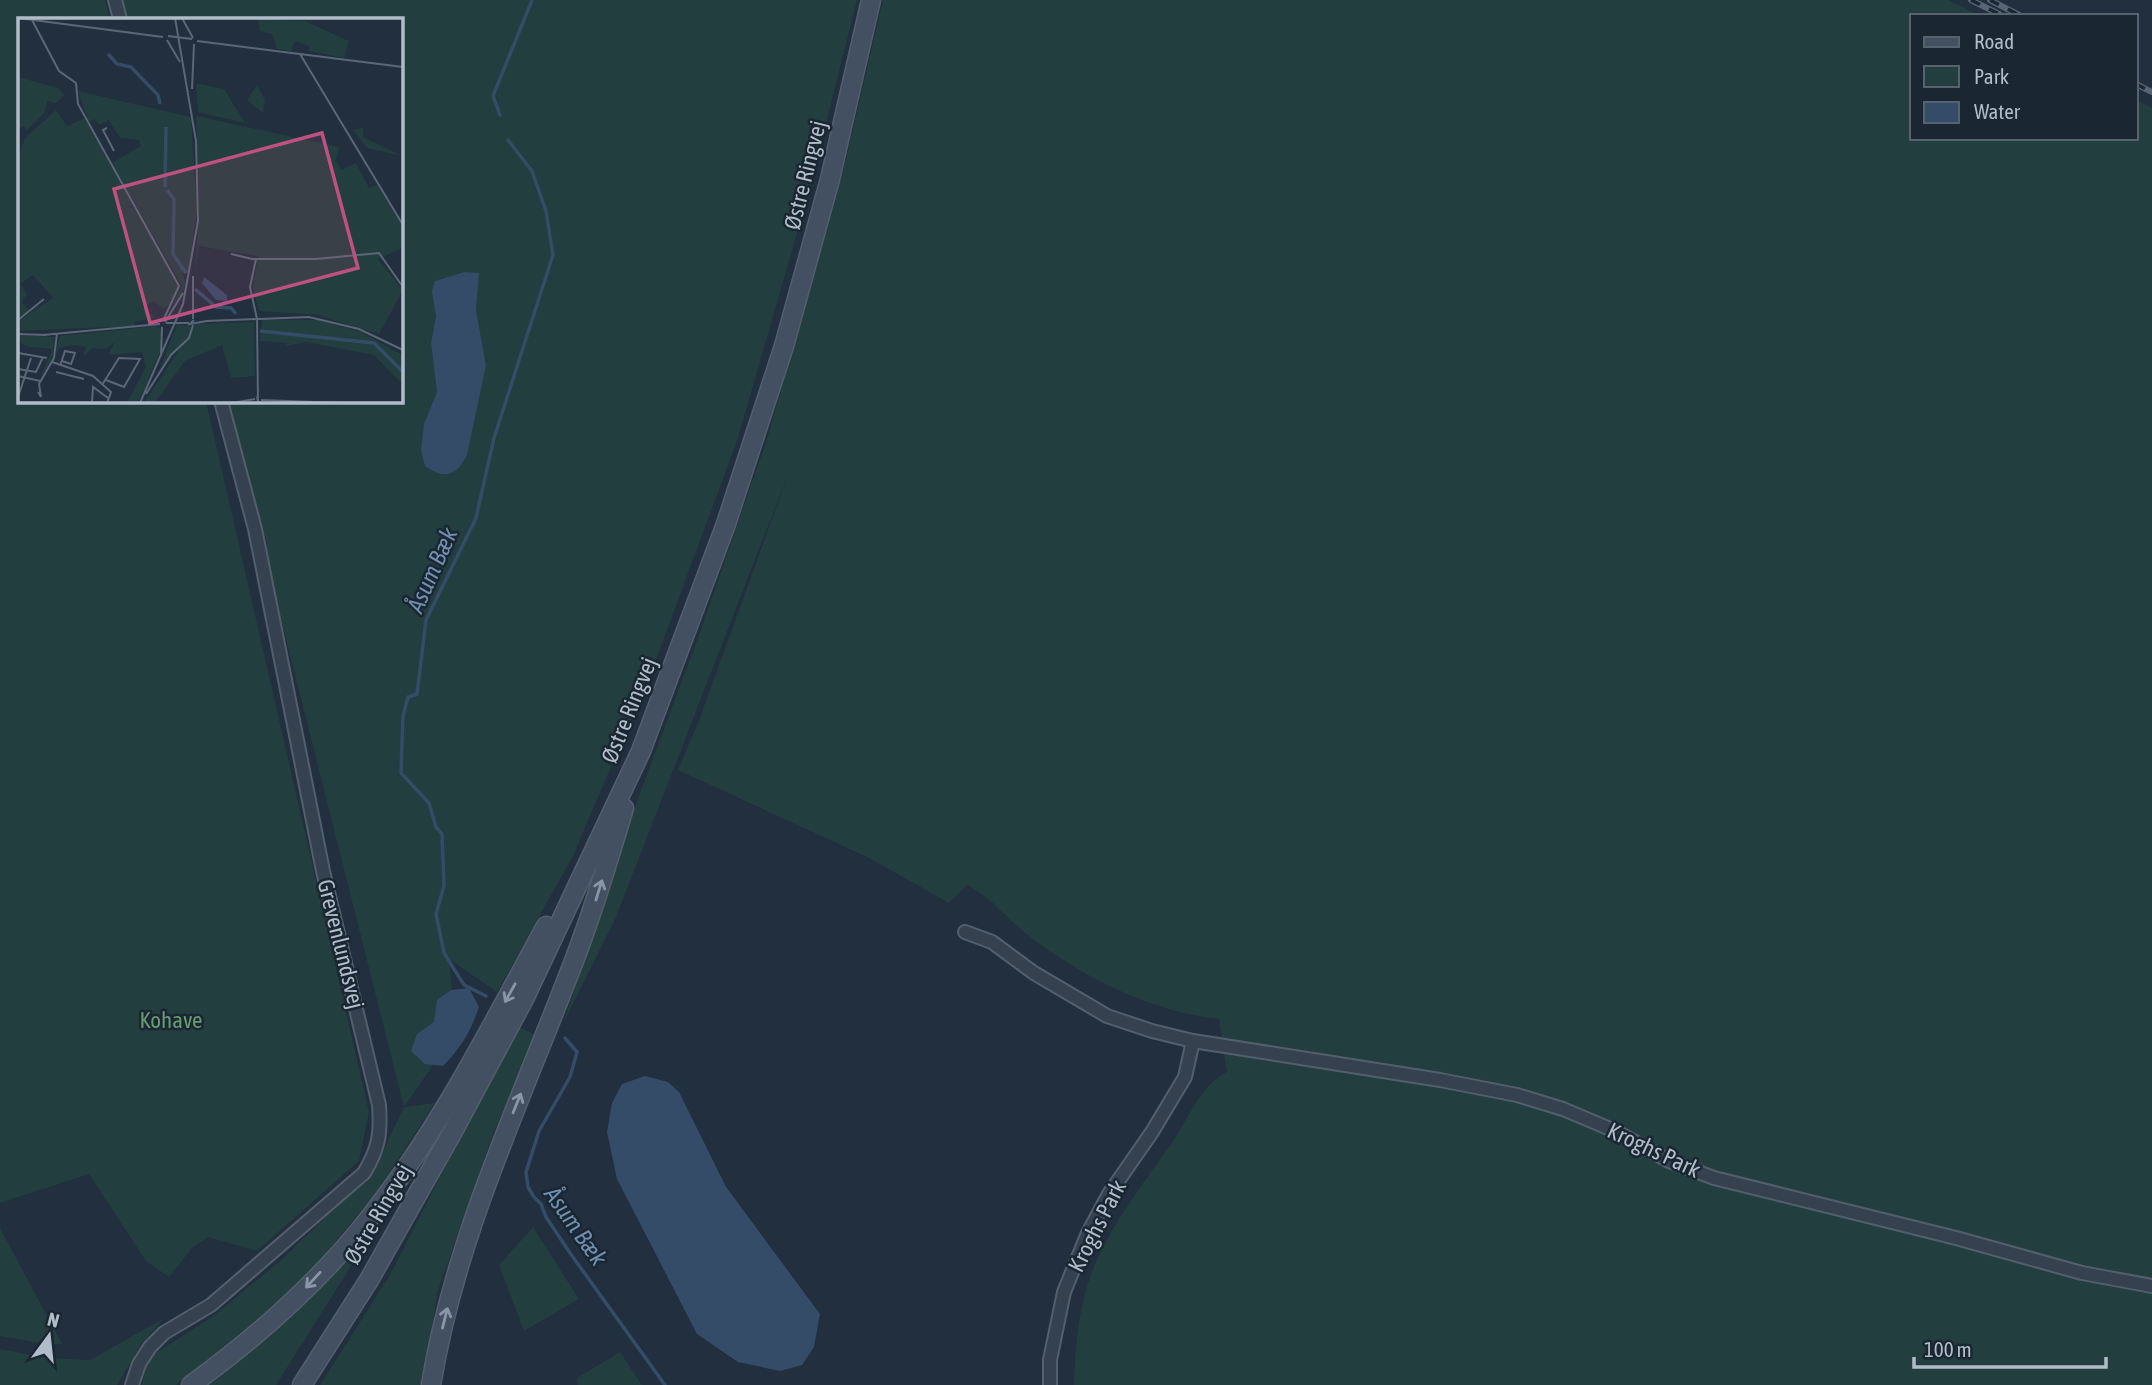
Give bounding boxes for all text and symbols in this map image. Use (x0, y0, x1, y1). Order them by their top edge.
legend (1910, 14, 2138, 140)
inset map (18, 18, 402, 402)
text: Road (1974, 29, 2014, 53)
text: Park (1974, 64, 2009, 88)
text: Water (1974, 99, 2021, 123)
street label: Østre Ringvej (779, 118, 831, 232)
water label: Åsum Bæk (400, 523, 463, 617)
street label: Østre Ringvej (596, 653, 662, 767)
street label: Grevenlundsvej (312, 877, 370, 1011)
one-way arrow (593, 880, 606, 902)
one-way arrow (503, 982, 517, 1002)
park label: Kohave (139, 1007, 203, 1033)
one-way arrow (511, 1092, 524, 1114)
street label: Kroghs Park (1603, 1117, 1705, 1183)
street label: Østre Ringvej (339, 1159, 417, 1269)
street label: Kroghs Park (1063, 1176, 1131, 1276)
water label: Åsum Bæk (539, 1180, 614, 1271)
one-way arrow (305, 1271, 321, 1289)
north arrow (14, 1301, 84, 1371)
one-way arrow (439, 1307, 452, 1330)
text: N (45, 1308, 62, 1332)
scale bar (1914, 1326, 2106, 1370)
text: 100 m (1924, 1337, 1972, 1361)

